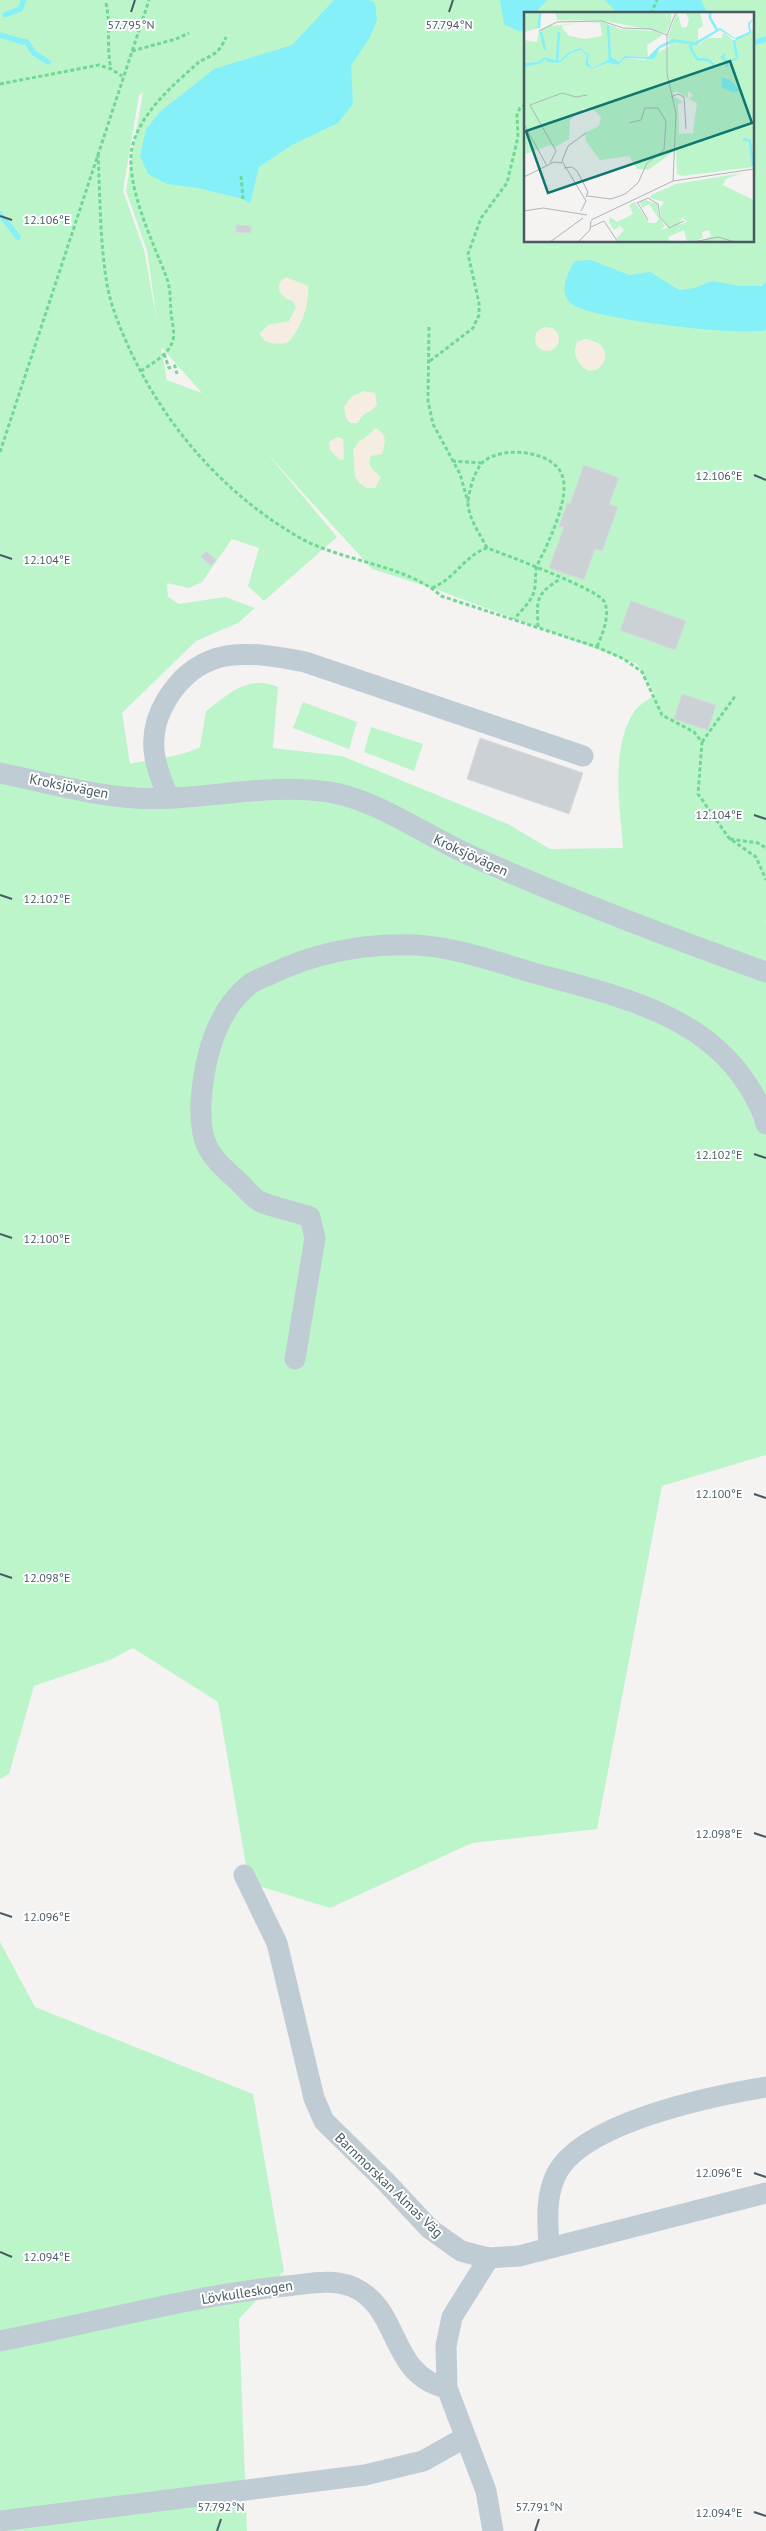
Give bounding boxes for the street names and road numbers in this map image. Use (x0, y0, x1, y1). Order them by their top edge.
street label: Kroksjövägen (28, 770, 110, 802)
street label: Kroksjövägen (431, 830, 511, 880)
street label: Barnmorskan Almas Väg (331, 2129, 447, 2241)
street label: Lövkulleskogen (200, 2276, 294, 2308)

